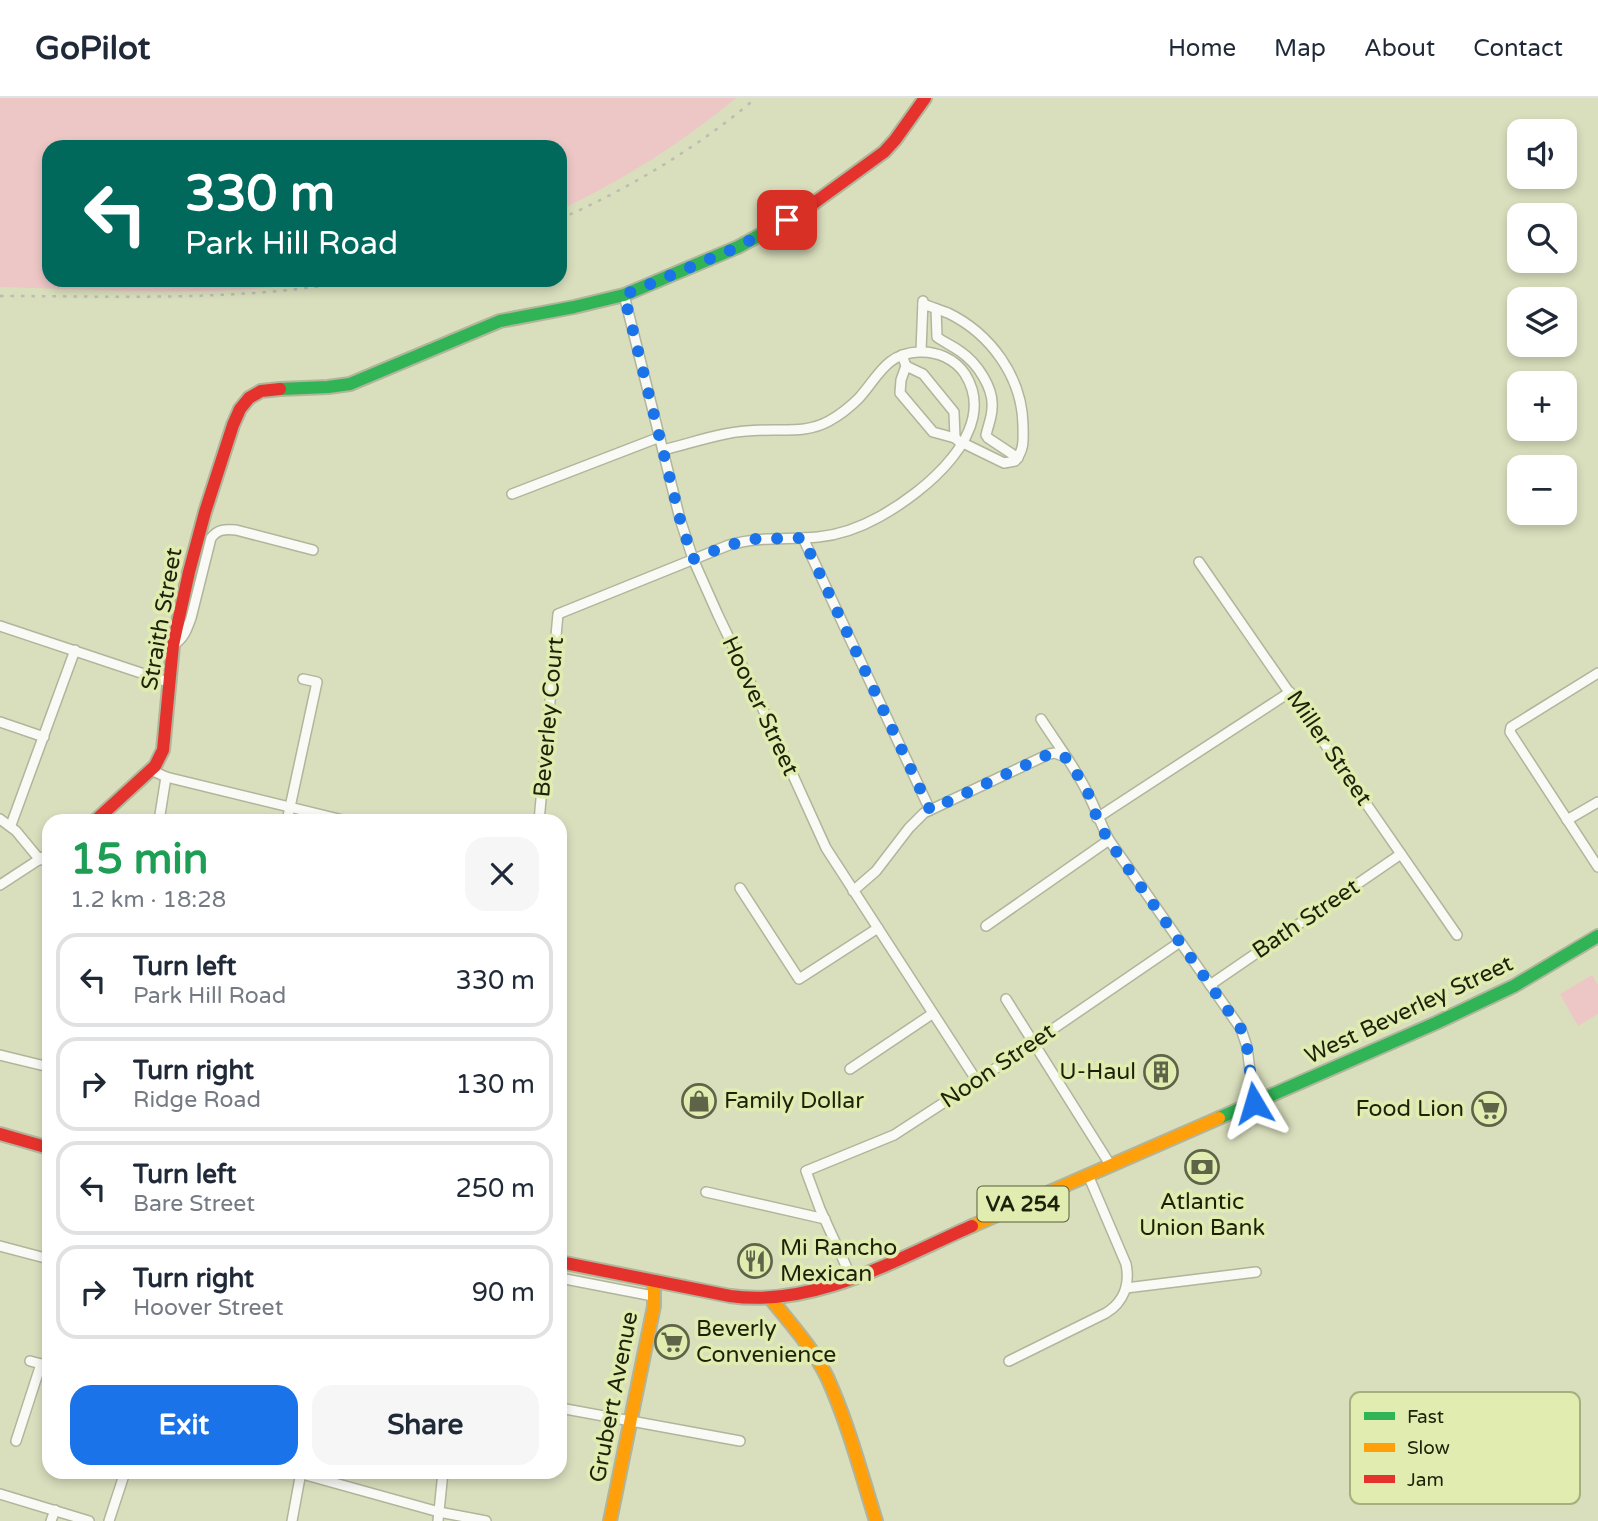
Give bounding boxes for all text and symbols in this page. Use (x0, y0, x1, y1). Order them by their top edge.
text: GoPilot (35, 29, 150, 68)
text: Home (1168, 34, 1236, 63)
text: Map (1274, 34, 1326, 63)
text: About (1364, 34, 1435, 63)
text: Contact (1473, 34, 1563, 63)
map controls (1507, 119, 1577, 525)
button: sound (1507, 119, 1577, 189)
text: 330 m (185, 165, 335, 224)
icon: left (70, 168, 161, 259)
pin (757, 190, 817, 250)
icon: arrive (768, 201, 806, 239)
button: search (1507, 203, 1577, 273)
text: Park Hill Road (185, 225, 398, 263)
button: layers (1507, 287, 1577, 357)
button: + (1507, 371, 1577, 441)
button: − (1507, 455, 1577, 525)
street label: Straith Street (136, 545, 188, 693)
street label: Hoover Street (716, 632, 805, 780)
street label: Beverley Court (528, 636, 570, 798)
street label: Miller Street (1280, 685, 1378, 811)
text: 15 min (70, 834, 208, 885)
button: close (465, 837, 539, 911)
street label: Bath Street (1247, 873, 1365, 965)
text: 1.2 km · 18:28 (70, 886, 226, 914)
street label: West Beverley Street (1301, 949, 1518, 1070)
text: Turn left (133, 951, 236, 982)
icon: left (74, 961, 112, 999)
text: 330 m (455, 965, 535, 996)
text: Park Hill Road (133, 982, 286, 1010)
street label: Noon Street (936, 1017, 1061, 1114)
building icon: U-Haul (1142, 1053, 1180, 1091)
text: Turn right (133, 1055, 254, 1086)
place label: U-Haul (1059, 1058, 1136, 1086)
icon: right (74, 1065, 112, 1103)
position arrow (1217, 1066, 1291, 1140)
text: 130 m (455, 1069, 535, 1100)
shop icon: Family Dollar (680, 1082, 718, 1120)
text: Ridge Road (133, 1086, 261, 1114)
place label: Family Dollar (724, 1087, 864, 1115)
supermarket icon: Food Lion (1470, 1090, 1508, 1128)
place label: Food Lion (1356, 1095, 1464, 1123)
bank icon: Atlantic Union Bank (1183, 1148, 1221, 1186)
text: Turn left (133, 1159, 236, 1190)
icon: left (74, 1169, 112, 1207)
text: 250 m (455, 1173, 535, 1204)
road number: VA 254 (978, 1186, 1068, 1222)
place label: Atlantic Union Bank (1139, 1188, 1265, 1242)
text: Bare Street (133, 1190, 255, 1218)
place label: Mi Rancho Mexican (780, 1234, 897, 1288)
restaurant icon: Mi Rancho Mexican (736, 1242, 774, 1280)
text: Turn right (133, 1263, 254, 1294)
icon: right (74, 1273, 112, 1311)
text: 90 m (472, 1277, 535, 1308)
text: Hoover Street (133, 1294, 283, 1322)
street label: Grubert Avenue (584, 1309, 644, 1485)
place label: Beverly Convenience (696, 1315, 836, 1369)
supermarket icon: Beverly Convenience (653, 1323, 691, 1361)
button: Exit (70, 1385, 298, 1465)
button: Share (312, 1385, 539, 1465)
legend (1350, 1392, 1580, 1504)
text: Fast (1407, 1406, 1444, 1428)
text: Slow (1407, 1437, 1450, 1459)
text: Jam (1407, 1469, 1444, 1491)

